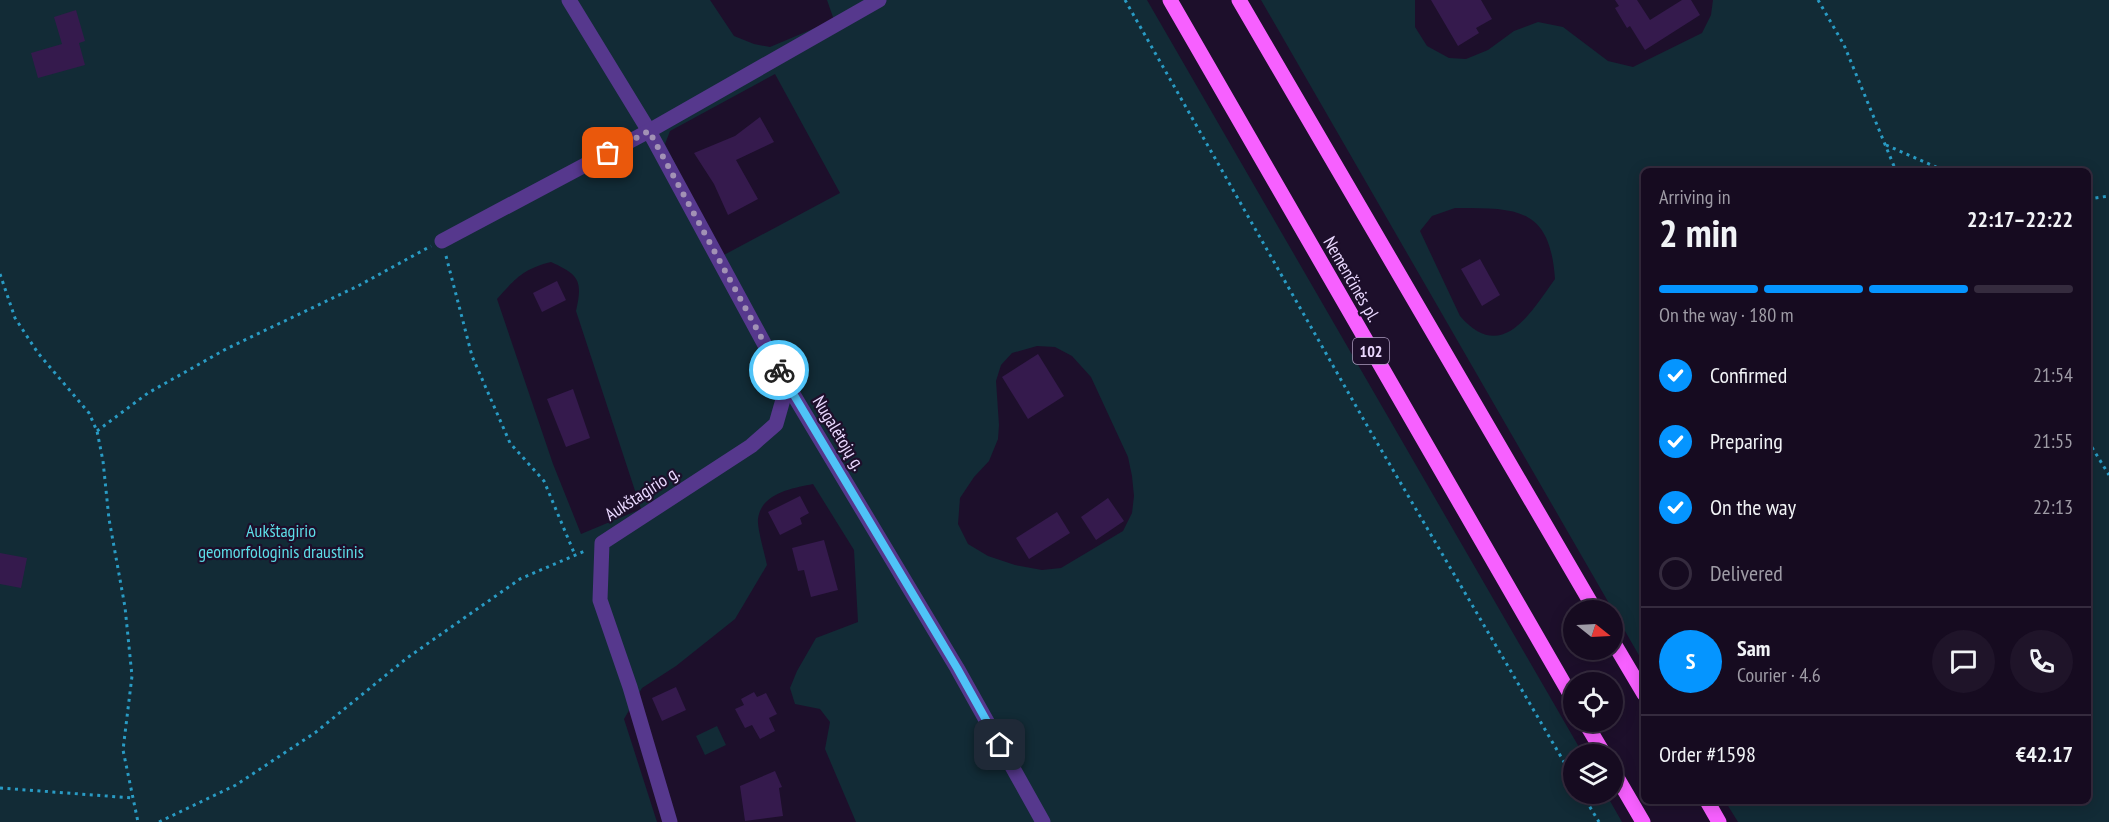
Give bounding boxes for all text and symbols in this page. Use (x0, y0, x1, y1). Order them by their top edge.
pin (582, 127, 633, 178)
icon: bag (591, 136, 624, 169)
text: Arriving in (1659, 184, 1731, 210)
text: 22:17–22:22 (1967, 205, 2073, 233)
text: 2 min (1659, 207, 1738, 258)
street label: Nemenčinės pl. (1318, 232, 1386, 326)
text: On the way · 180 m (1659, 302, 1794, 328)
road number: 102 (1353, 338, 1389, 364)
courier (749, 340, 809, 400)
icon: bike (763, 354, 796, 387)
icon: check (1659, 359, 1692, 392)
text: Confirmed (1710, 361, 1787, 389)
text: 21:54 (2033, 362, 2073, 388)
street label: Nugalėtojų g. (808, 391, 870, 475)
icon: check (1659, 425, 1692, 458)
text: Preparing (1710, 427, 1783, 455)
text: 21:55 (2033, 428, 2073, 454)
street label: Aukštagirio g. (600, 460, 684, 526)
icon: check (1659, 491, 1692, 524)
text: On the way (1710, 493, 1796, 521)
text: 22:13 (2033, 494, 2073, 520)
park label: Aukštagirio geomorfologinis draustinis (198, 519, 364, 563)
text: Delivered (1710, 559, 1783, 587)
north arrow (1563, 600, 1623, 660)
map controls (1563, 600, 1623, 804)
button: chat (1932, 630, 1995, 693)
button: phone (2010, 630, 2073, 693)
text: Sam (1737, 634, 1770, 662)
text: S (1686, 647, 1695, 675)
text: Courier · 4.6 (1737, 662, 1821, 688)
button: locate (1563, 672, 1623, 732)
pin (974, 719, 1025, 770)
icon: home (983, 728, 1016, 761)
text: Order #1598 (1659, 740, 1756, 768)
text: €42.17 (2016, 740, 2073, 768)
button: layers (1563, 744, 1623, 804)

